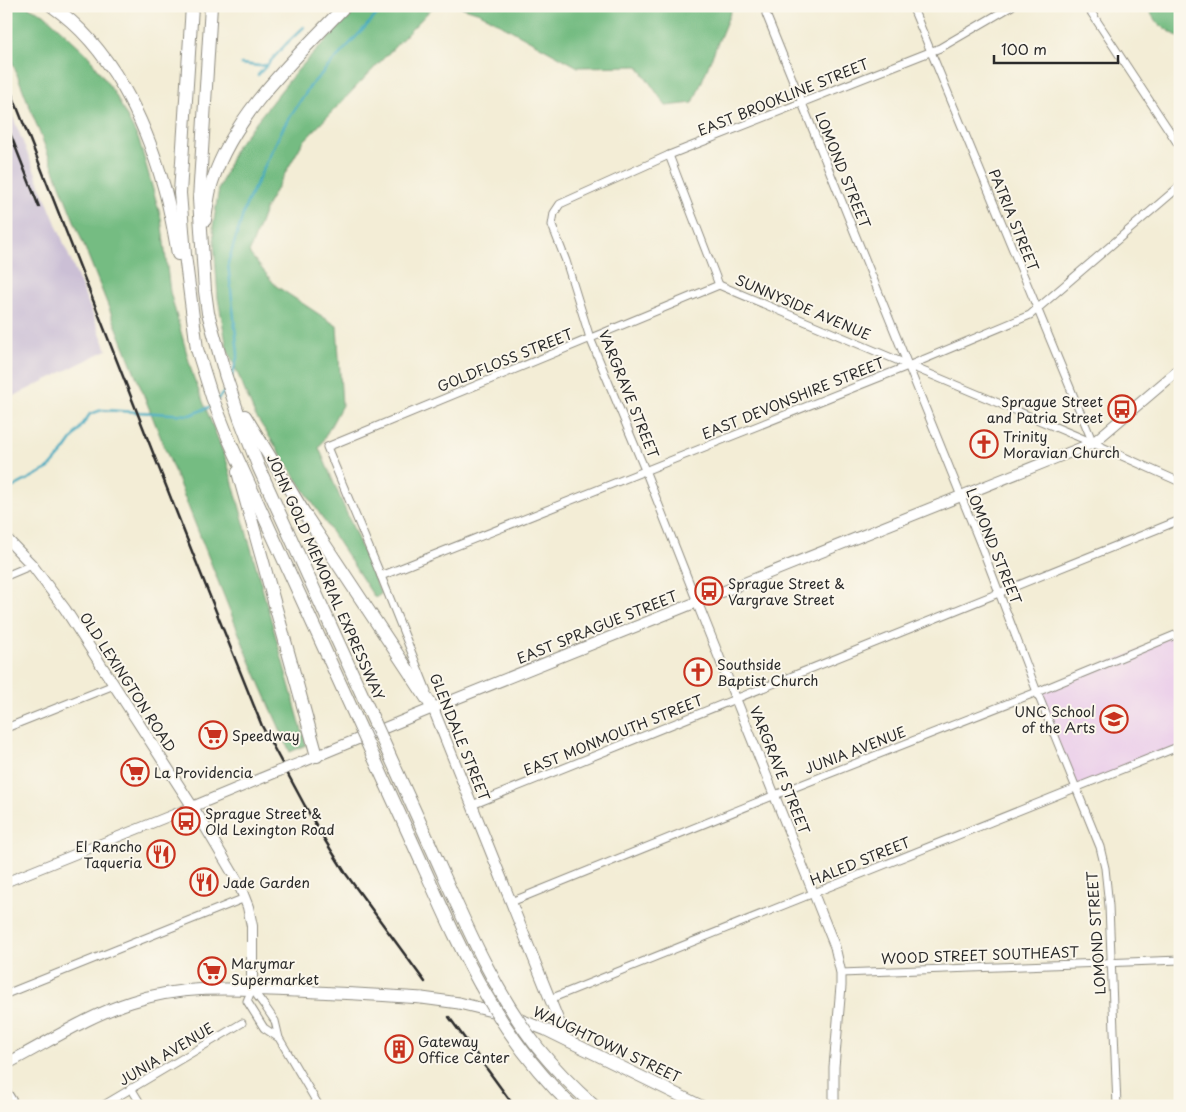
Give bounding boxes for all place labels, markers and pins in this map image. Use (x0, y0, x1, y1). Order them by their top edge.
place label: Sprague Street and Patria Street (987, 391, 1103, 428)
bus stop icon: Sprague Street and Patria Street (1107, 394, 1137, 424)
place label: Trinity Moravian Church (1003, 426, 1120, 463)
church icon: Trinity Moravian Church (969, 429, 999, 459)
place label: Sprague Street & Vargrave Street (728, 573, 845, 610)
bus stop icon: Sprague Street & Vargrave Street (694, 576, 724, 606)
place label: Southside Baptist Church (717, 654, 818, 691)
church icon: Southside Baptist Church (683, 657, 713, 687)
place label: UNC School of the Arts (1014, 701, 1095, 738)
school or university icon: UNC School of the Arts (1099, 704, 1129, 734)
supermarket icon: Speedway (198, 720, 228, 750)
place label: Speedway (232, 725, 300, 746)
supermarket icon: La Providencia (120, 757, 150, 787)
place label: La Providencia (154, 762, 253, 783)
place label: Sprague Street & Old Lexington Road (205, 803, 335, 840)
bus stop icon: Sprague Street & Old Lexington Road (171, 806, 201, 836)
place label: El Rancho Taqueria (75, 836, 142, 873)
restaurant icon: El Rancho Taqueria (146, 839, 176, 869)
restaurant icon: Jade Garden (189, 867, 219, 897)
place label: Jade Garden (223, 872, 310, 893)
place label: Marymar Supermarket (231, 953, 319, 990)
supermarket icon: Marymar Supermarket (197, 956, 227, 986)
place label: Gateway Office Center (418, 1031, 510, 1068)
building icon: Gateway Office Center (384, 1034, 414, 1064)

